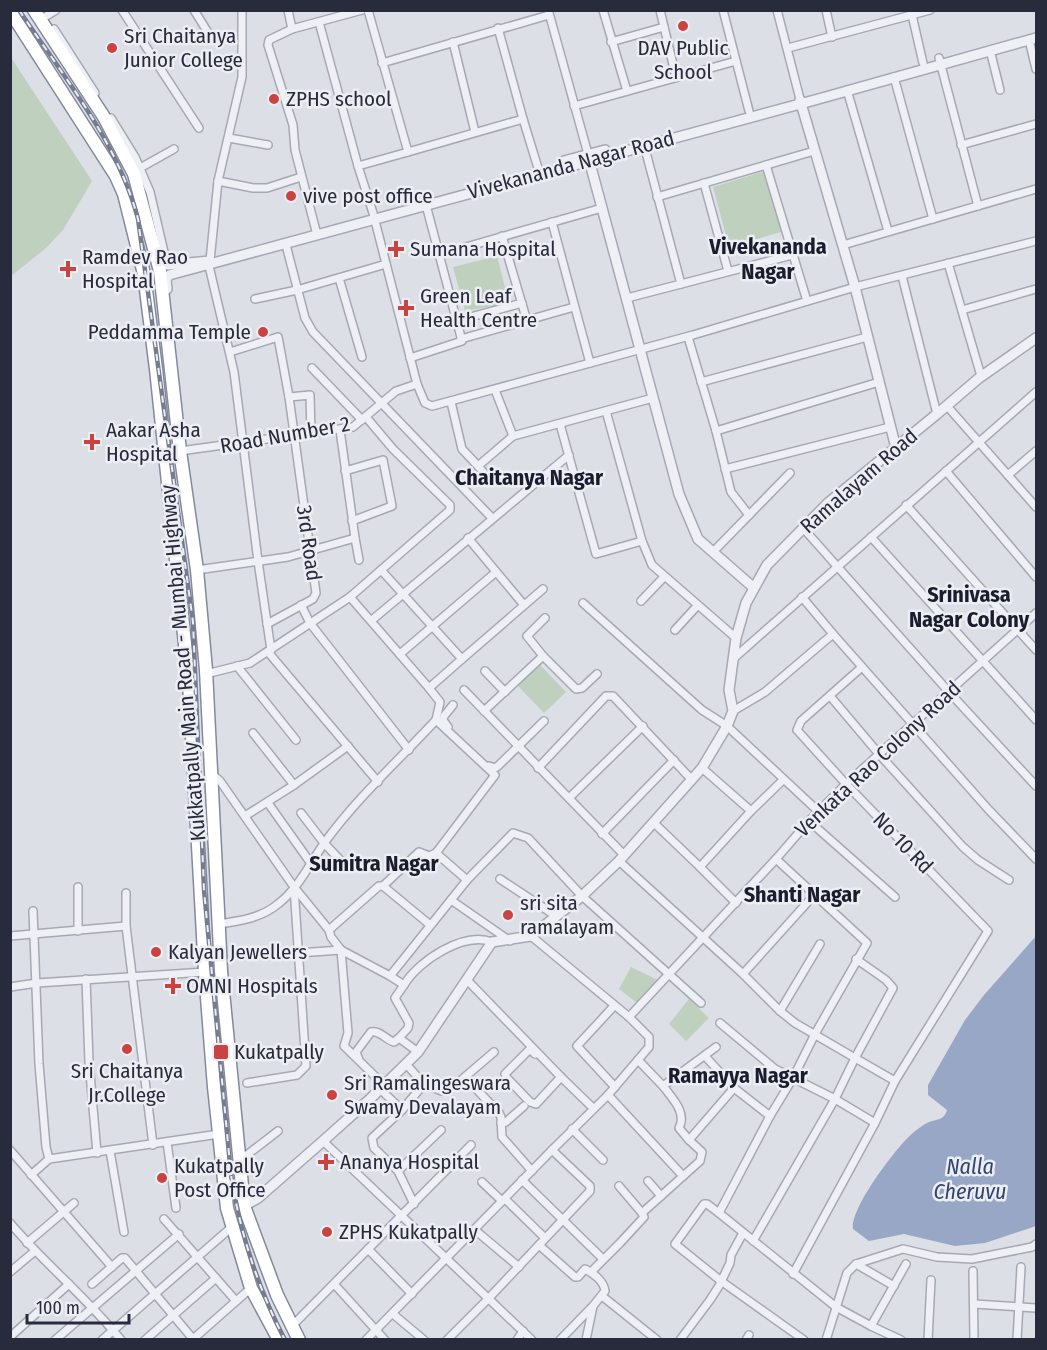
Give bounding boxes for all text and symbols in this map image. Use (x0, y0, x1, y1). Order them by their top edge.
marker: DAV Public School (676, 19, 690, 33)
place label: Sri Chaitanya Junior College (124, 23, 243, 73)
place label: DAV Public School (638, 35, 728, 85)
marker: Sri Chaitanya Junior College (105, 41, 119, 55)
place label: ZPHS school (286, 86, 392, 112)
marker: ZPHS school (267, 92, 281, 106)
street label: Vivekananda Nagar Road (465, 125, 677, 205)
place label: vive post office (303, 183, 433, 209)
marker: vive post office (284, 189, 298, 203)
district label: Vivekananda Nagar (708, 233, 827, 285)
place label: Sumana Hospital (410, 236, 556, 262)
marker: Sumana Hospital (387, 240, 405, 258)
place label: Ramdev Rao Hospital (82, 244, 188, 294)
marker: Ramdev Rao Hospital (59, 260, 77, 278)
place label: Green Leaf Health Centre (420, 283, 537, 333)
marker: Green Leaf Health Centre (397, 299, 415, 317)
place label: Peddamma Temple (88, 319, 251, 345)
marker: Peddamma Temple (256, 325, 270, 339)
street label: Road Number 2 (218, 411, 352, 459)
place label: Aakar Asha Hospital (106, 417, 201, 467)
street label: Ramalayam Road (795, 423, 923, 539)
marker: Aakar Asha Hospital (83, 433, 101, 451)
district label: Chaitanya Nagar (455, 464, 604, 491)
street label: Kukkatpally Main Road - Mumbai Highway (154, 483, 212, 842)
street label: 3rd Road (291, 504, 327, 582)
district label: Srinivasa Nagar Colony (909, 581, 1030, 633)
street label: Venkata Rao Colony Road (790, 675, 966, 843)
street label: No 10 Rd (868, 807, 938, 879)
district label: Sumitra Nagar (309, 850, 440, 877)
district label: Shanti Nagar (744, 881, 861, 908)
place label: sri sita ramalayam (520, 890, 614, 940)
marker: sri sita ramalayam (501, 908, 515, 922)
place label: Kalyan Jewellers (168, 939, 307, 965)
marker: Kalyan Jewellers (149, 945, 163, 959)
place label: OMNI Hospitals (186, 973, 318, 999)
marker: OMNI Hospitals (164, 977, 182, 995)
place label: Kukatpally (234, 1039, 324, 1065)
marker: Sri Chaitanya Jr.College (120, 1042, 134, 1056)
marker: Kukatpally (212, 1043, 230, 1061)
place label: Sri Chaitanya Jr.College (71, 1058, 183, 1108)
district label: Ramayya Nagar (668, 1062, 809, 1089)
place label: Sri Ramalingeswara Swamy Devalayam (344, 1070, 511, 1120)
marker: Sri Ramalingeswara Swamy Devalayam (325, 1088, 339, 1102)
place label: Ananya Hospital (340, 1149, 480, 1175)
place label: Kukatpally Post Office (174, 1153, 266, 1203)
marker: Ananya Hospital (317, 1153, 335, 1171)
water label: Nalla Cheruvu (934, 1153, 1007, 1205)
marker: Kukatpally Post Office (155, 1171, 169, 1185)
place label: ZPHS Kukatpally (339, 1219, 478, 1245)
marker: ZPHS Kukatpally (320, 1225, 334, 1239)
scale bar (27, 1287, 129, 1325)
text: 100 m (36, 1297, 80, 1319)

